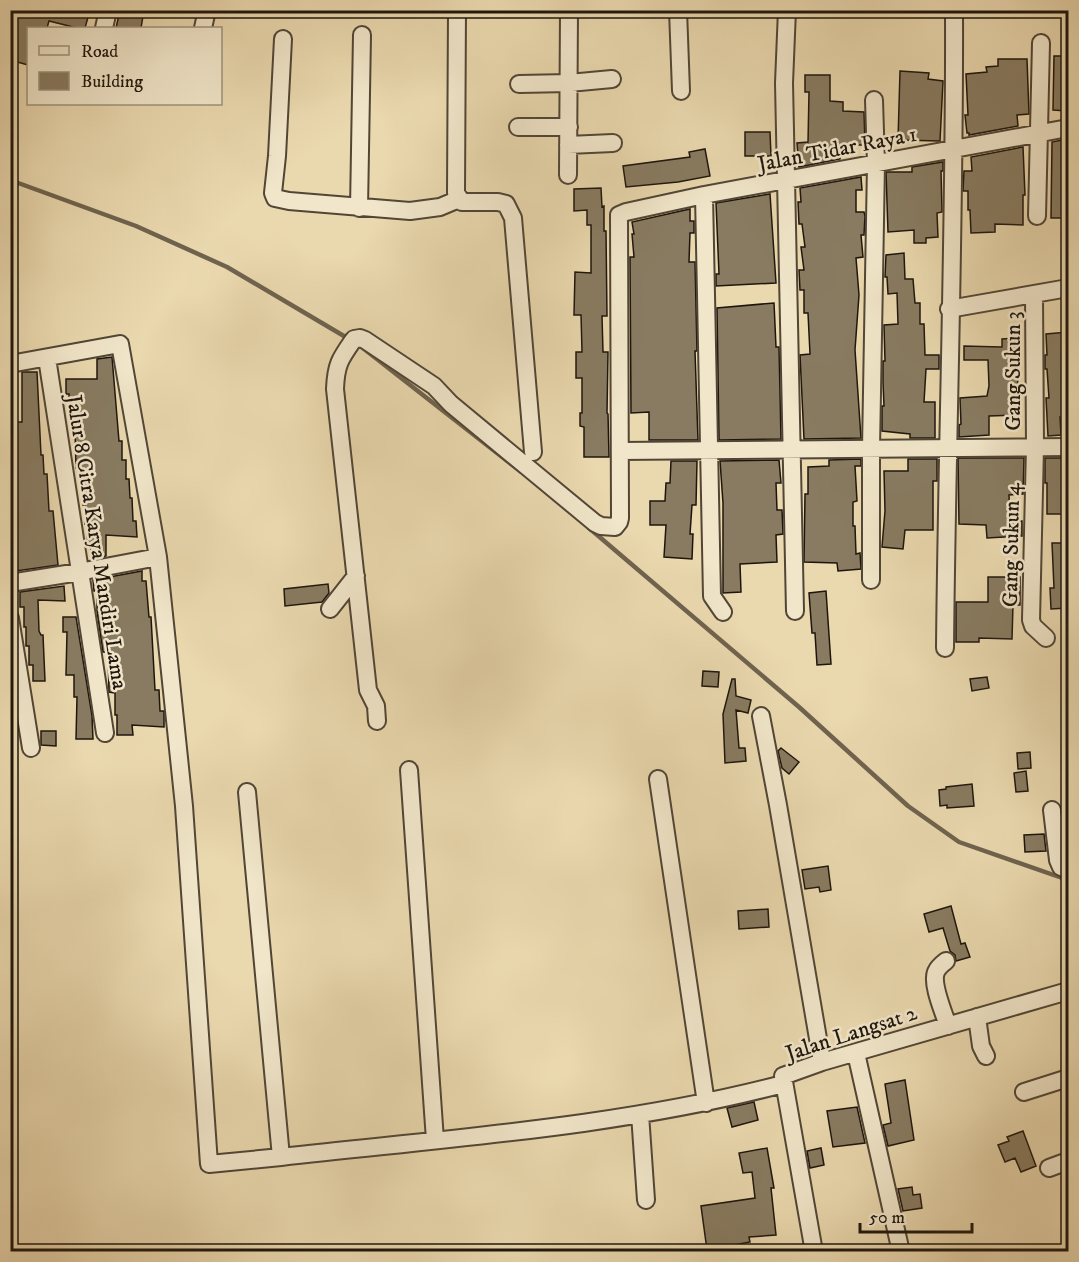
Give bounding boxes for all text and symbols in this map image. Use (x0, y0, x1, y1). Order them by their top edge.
legend (27, 27, 222, 105)
text: Road (81, 41, 118, 63)
text: Building (81, 71, 143, 93)
street label: Jalan Tidar Raya 1 (753, 121, 919, 179)
street label: Gang Sukun 3 (1000, 311, 1027, 431)
street label: Jalur 8 Citra Karya Mandiri Lama (60, 391, 133, 692)
street label: Gang Sukun 4 (997, 481, 1026, 607)
street label: Jalan Langsat 2 (780, 999, 921, 1068)
scale bar (860, 1196, 972, 1234)
text: 50 m (869, 1207, 905, 1229)

